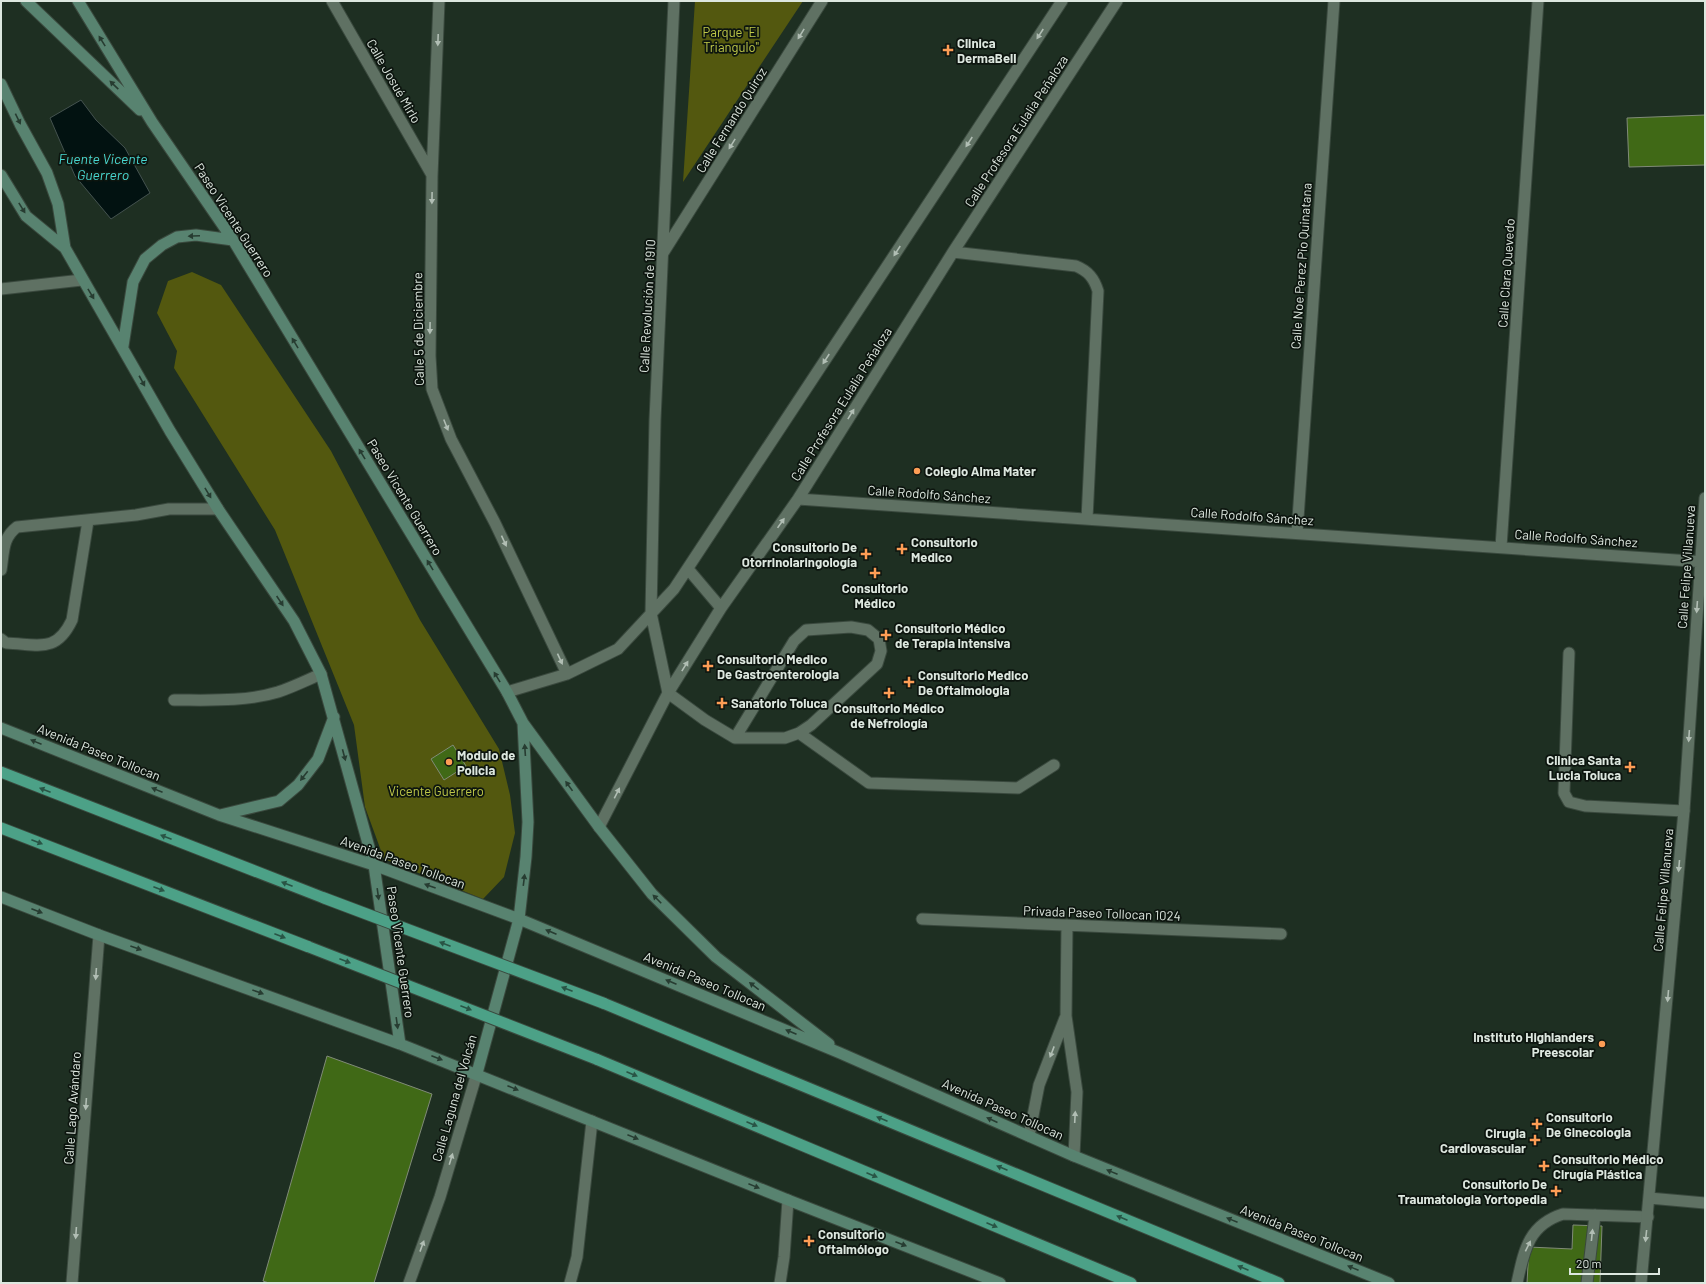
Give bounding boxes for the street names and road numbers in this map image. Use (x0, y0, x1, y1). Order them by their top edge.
street label: Calle Josué Mirlo (363, 36, 425, 126)
street label: Calle Profesora Eulalia Peñaloza (961, 52, 1071, 210)
street label: Calle Fernando Quiroz (692, 64, 770, 176)
street label: Paseo Vicente Guerrero (191, 160, 277, 280)
street label: Calle Noe Perez Pio Quinatana (1287, 182, 1315, 350)
street label: Calle Clara Quevedo (1494, 218, 1518, 328)
street label: Calle Revolución de 1910 (636, 239, 658, 373)
street label: Calle 5 de Diciembre (409, 272, 427, 386)
street label: Calle Profesora Eulalia Peñaloza (787, 324, 895, 484)
street label: Paseo Vicente Guerrero (364, 436, 446, 558)
street label: Calle Rodolfo Sánchez (867, 482, 991, 506)
street label: Calle Rodolfo Sánchez (1190, 504, 1314, 528)
street label: Calle Felipe Villanueva (1674, 505, 1698, 629)
street label: Calle Rodolfo Sánchez (1514, 526, 1638, 550)
street label: Avenida Paseo Tollocan (35, 720, 163, 784)
street label: Calle Felipe Villanueva (1650, 828, 1676, 952)
street label: Avenida Paseo Tollocan (339, 832, 467, 892)
street label: Paseo Vicente Guerrero (384, 885, 418, 1019)
street label: Privada Paseo Tollocan 1024 (1023, 902, 1181, 924)
street label: Avenida Paseo Tollocan (641, 948, 769, 1014)
street label: Calle Laguna del Volcán (428, 1033, 480, 1163)
street label: Calle Lago Avándaro (60, 1051, 84, 1165)
street label: Avenida Paseo Tollocan (940, 1075, 1066, 1143)
street label: Avenida Paseo Tollocan (1238, 1201, 1366, 1265)

